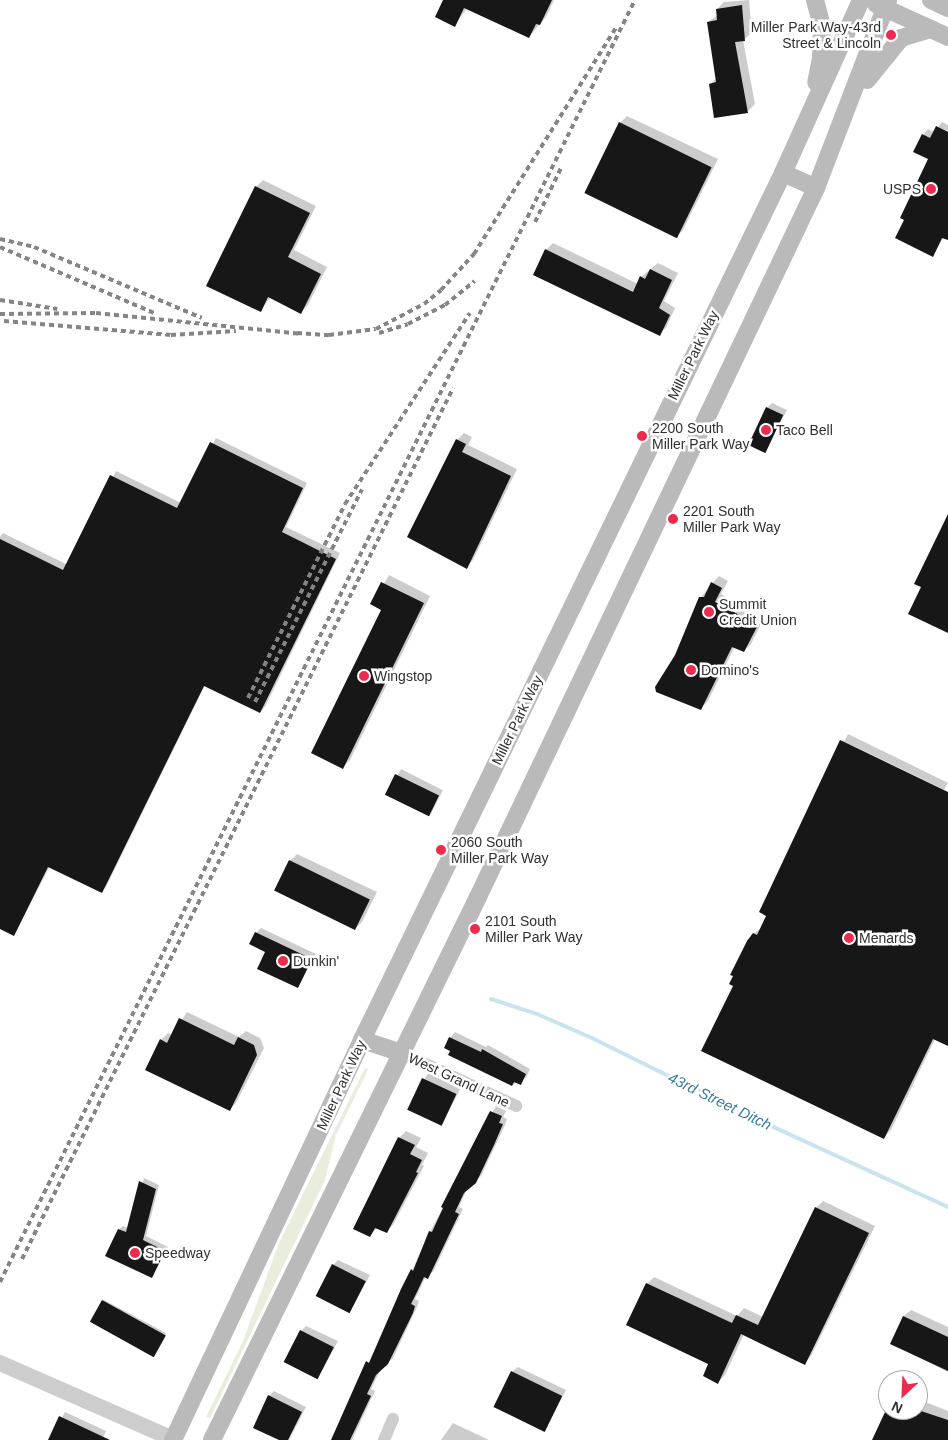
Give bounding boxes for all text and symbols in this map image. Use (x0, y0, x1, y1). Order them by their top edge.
place label: Miller Park Way-43rd Street & Lincoln (751, 19, 881, 52)
marker: Miller Park Way-43rd Street & Lincoln (885, 29, 897, 41)
place label: USPS (883, 181, 921, 197)
marker: USPS (925, 183, 937, 195)
street label: Miller Park Way (664, 308, 722, 402)
place label: 2200 South Miller Park Way (652, 420, 749, 452)
place label: Taco Bell (776, 422, 833, 438)
marker: Taco Bell (760, 424, 772, 436)
marker: 2200 South Miller Park Way (636, 430, 648, 442)
place label: 2201 South Miller Park Way (683, 503, 780, 536)
marker: 2201 South Miller Park Way (667, 513, 679, 525)
place label: Summit Credit Union (719, 596, 797, 628)
marker: Summit Credit Union (703, 606, 715, 618)
place label: Domino's (701, 662, 759, 678)
marker: Domino's (685, 664, 697, 676)
place label: Wingstop (374, 668, 432, 684)
marker: Wingstop (358, 670, 370, 682)
street label: Miller Park Way (488, 673, 546, 767)
place label: 2060 South Miller Park Way (451, 834, 548, 866)
marker: 2060 South Miller Park Way (435, 844, 447, 856)
place label: 2101 South Miller Park Way (485, 913, 582, 946)
marker: 2101 South Miller Park Way (469, 923, 481, 935)
place label: Menards (859, 930, 913, 946)
marker: Menards (843, 932, 855, 944)
place label: Dunkin' (293, 953, 339, 969)
marker: Dunkin' (277, 955, 289, 967)
street label: Miller Park Way (313, 1037, 369, 1133)
street label: West Grand Lane (406, 1049, 512, 1111)
water label: 43rd Street Ditch (665, 1068, 775, 1134)
place label: Speedway (145, 1245, 210, 1261)
marker: Speedway (129, 1247, 141, 1259)
north arrow (878, 1370, 928, 1420)
text: N (889, 1398, 905, 1417)

